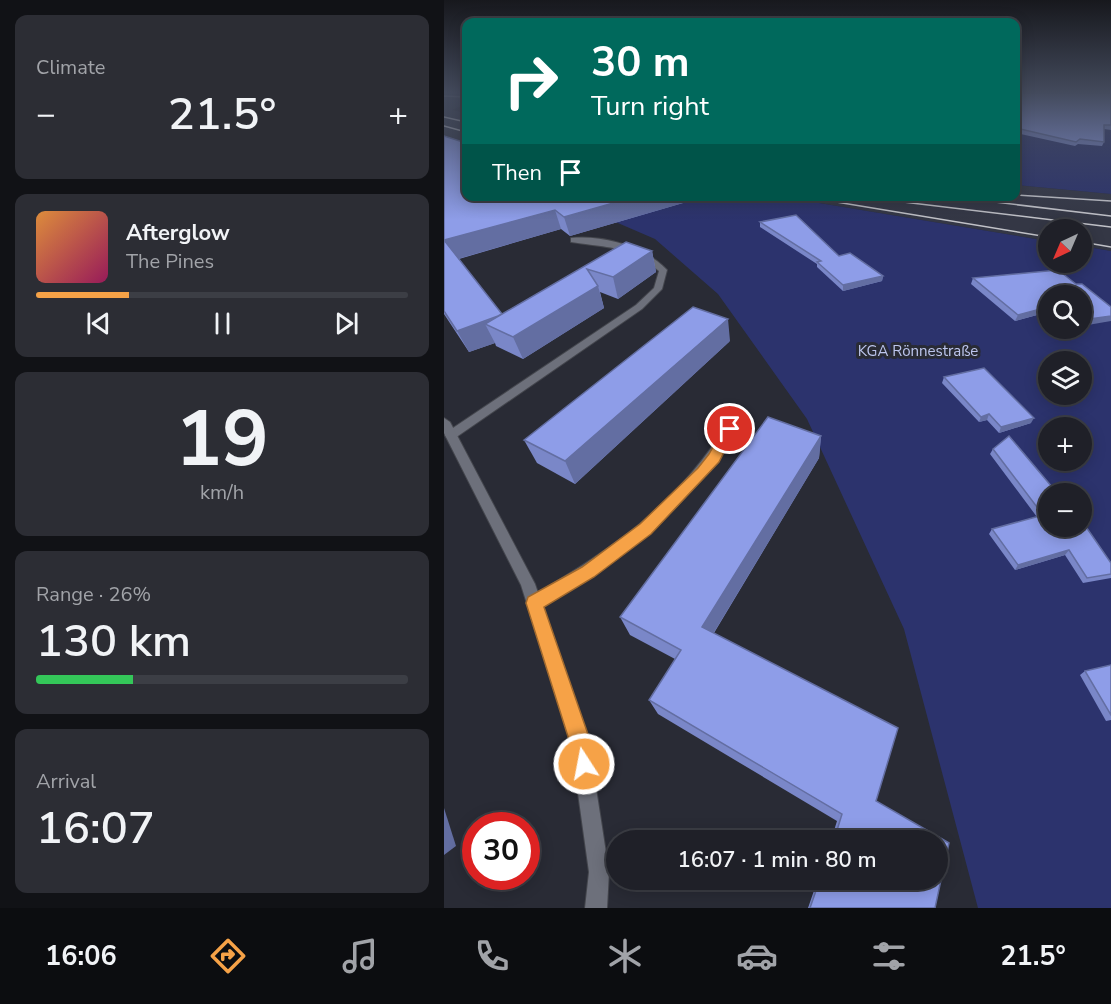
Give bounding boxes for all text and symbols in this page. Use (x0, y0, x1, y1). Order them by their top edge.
text: 30 m (591, 34, 690, 91)
icon: right (492, 42, 570, 120)
text: Climate (36, 54, 105, 81)
text: 21.5° (168, 84, 276, 145)
text: Turn right (591, 88, 709, 125)
text: − (36, 92, 56, 137)
text: + (388, 92, 408, 137)
icon: arrive (554, 156, 587, 189)
text: Then (492, 158, 542, 188)
text: Afterglow (126, 218, 230, 248)
north arrow (1038, 219, 1092, 273)
map controls (1038, 219, 1092, 537)
text: The Pines (126, 248, 214, 275)
button: search (1038, 285, 1092, 339)
icon: previous (82, 307, 115, 340)
icon: pause (206, 307, 239, 340)
icon: next (330, 307, 363, 340)
park label: KGA Rönnestraße (858, 341, 978, 361)
button: layers (1038, 351, 1092, 405)
text: 19 (175, 386, 269, 493)
pin (704, 403, 755, 454)
icon: arrive (713, 412, 746, 445)
button: + (1038, 417, 1092, 471)
text: km/h (200, 479, 244, 506)
button: − (1038, 483, 1092, 537)
text: Range · 26% (36, 581, 151, 608)
text: 130 km (36, 611, 191, 672)
position arrow (552, 732, 616, 796)
text: Arrival (36, 768, 96, 795)
text: 16:07 (36, 798, 155, 859)
speed limit sign: 30 (462, 812, 540, 890)
text: 16:07 · 1 min · 80 m (678, 845, 876, 875)
icon: directions (207, 935, 249, 977)
icon: music (339, 935, 381, 977)
icon: phone (471, 935, 513, 977)
icon: climate (604, 935, 646, 977)
icon: car (736, 935, 778, 977)
icon: filters (868, 935, 910, 977)
text: 16:06 (45, 938, 117, 975)
text: 21.5° (1000, 938, 1066, 975)

